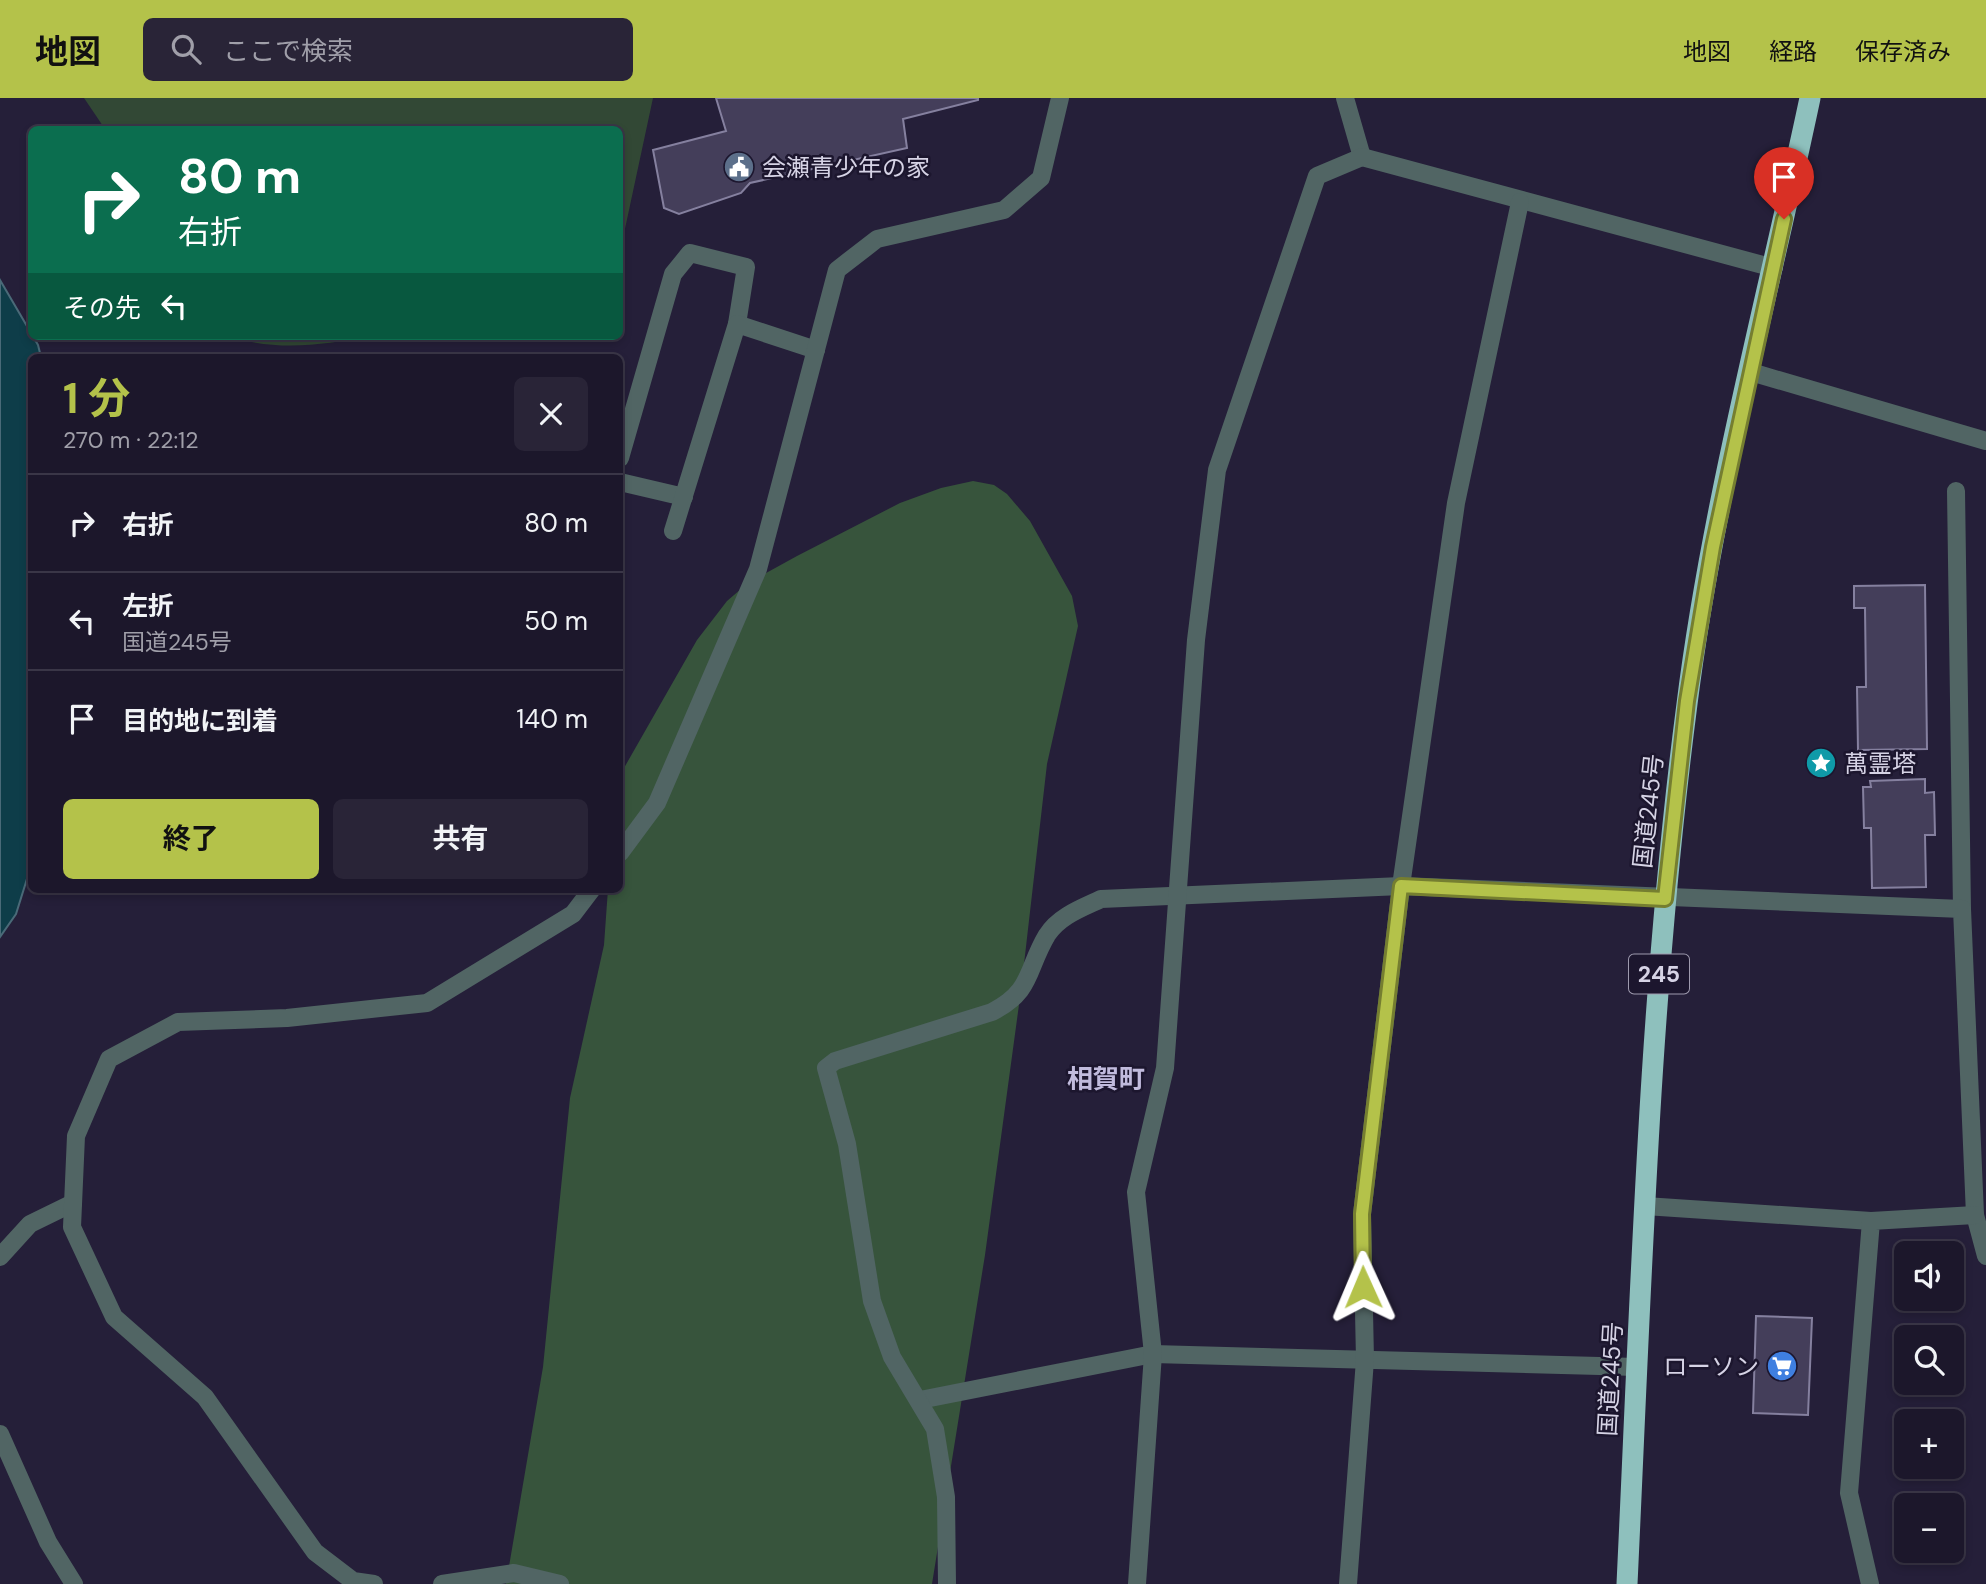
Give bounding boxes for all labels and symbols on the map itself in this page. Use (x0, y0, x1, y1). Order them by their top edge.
pin (1754, 147, 1814, 219)
public building icon: 会瀬青少年の家 (722, 150, 756, 184)
place label: 会瀬青少年の家 (762, 152, 930, 183)
place icon: 萬霊塔 (1804, 746, 1838, 780)
place label: 萬霊塔 (1844, 748, 1916, 779)
street label: 国道245号 (1627, 752, 1669, 870)
road number: 245 (1629, 954, 1689, 994)
district label: 相賀町 (1067, 1062, 1145, 1096)
position arrow (1326, 1250, 1400, 1324)
street label: 国道245号 (1592, 1321, 1628, 1437)
supermarket icon: ローソン (1765, 1349, 1799, 1383)
place label: ローソン (1663, 1351, 1759, 1382)

